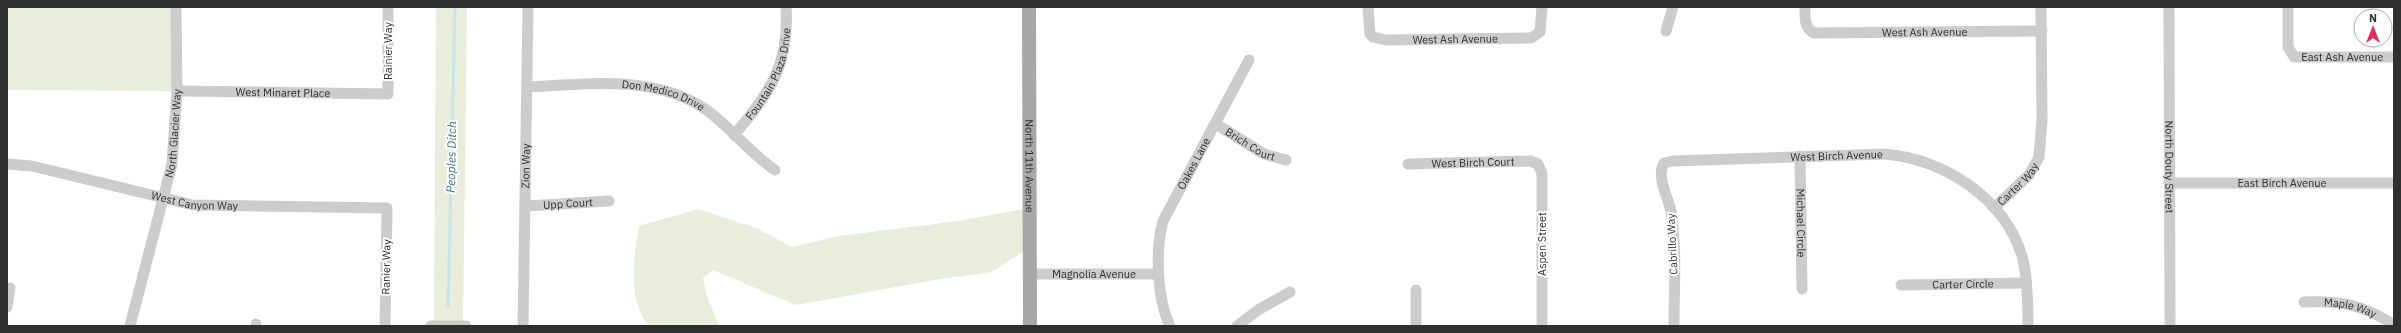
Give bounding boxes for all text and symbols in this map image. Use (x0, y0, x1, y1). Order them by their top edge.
north arrow (2353, 8, 2393, 48)
text: N (2369, 11, 2377, 25)
street label: Rainier Way (381, 21, 395, 80)
street label: West Ash Avenue (1882, 25, 1968, 39)
street label: Fountain Plaza Drive (742, 27, 793, 123)
street label: West Ash Avenue (1412, 31, 1498, 47)
street label: East Ash Avenue (2301, 50, 2383, 64)
street label: Don Medico Drive (621, 77, 707, 114)
street label: West Minaret Place (235, 85, 331, 100)
street label: North Glacier Way (162, 88, 184, 179)
street label: North 11th Avenue (1022, 119, 1037, 213)
water label: Peoples Ditch (443, 121, 459, 193)
street label: North Douty Street (2162, 121, 2177, 214)
street label: Brich Court (1223, 125, 1277, 164)
street label: Oakes Lane (1174, 135, 1213, 192)
street label: Zion Way (518, 143, 533, 189)
street label: West Birch Avenue (1790, 147, 1883, 164)
street label: West Birch Court (1431, 154, 1515, 170)
street label: Carter Way (1994, 160, 2042, 208)
street label: East Birch Avenue (2237, 176, 2327, 190)
street label: West Canyon Way (150, 188, 239, 213)
street label: Michael Circle (1793, 188, 1809, 258)
street label: Upp Court (543, 195, 593, 212)
street label: Aspen Street (1535, 212, 1549, 276)
street label: Cabrillo Way (1663, 212, 1681, 275)
street label: Ranier Way (379, 239, 393, 295)
street label: Magnolia Avenue (1052, 267, 1136, 281)
street label: Carter Circle (1932, 277, 1994, 291)
street label: Maple Way (2324, 295, 2379, 321)

